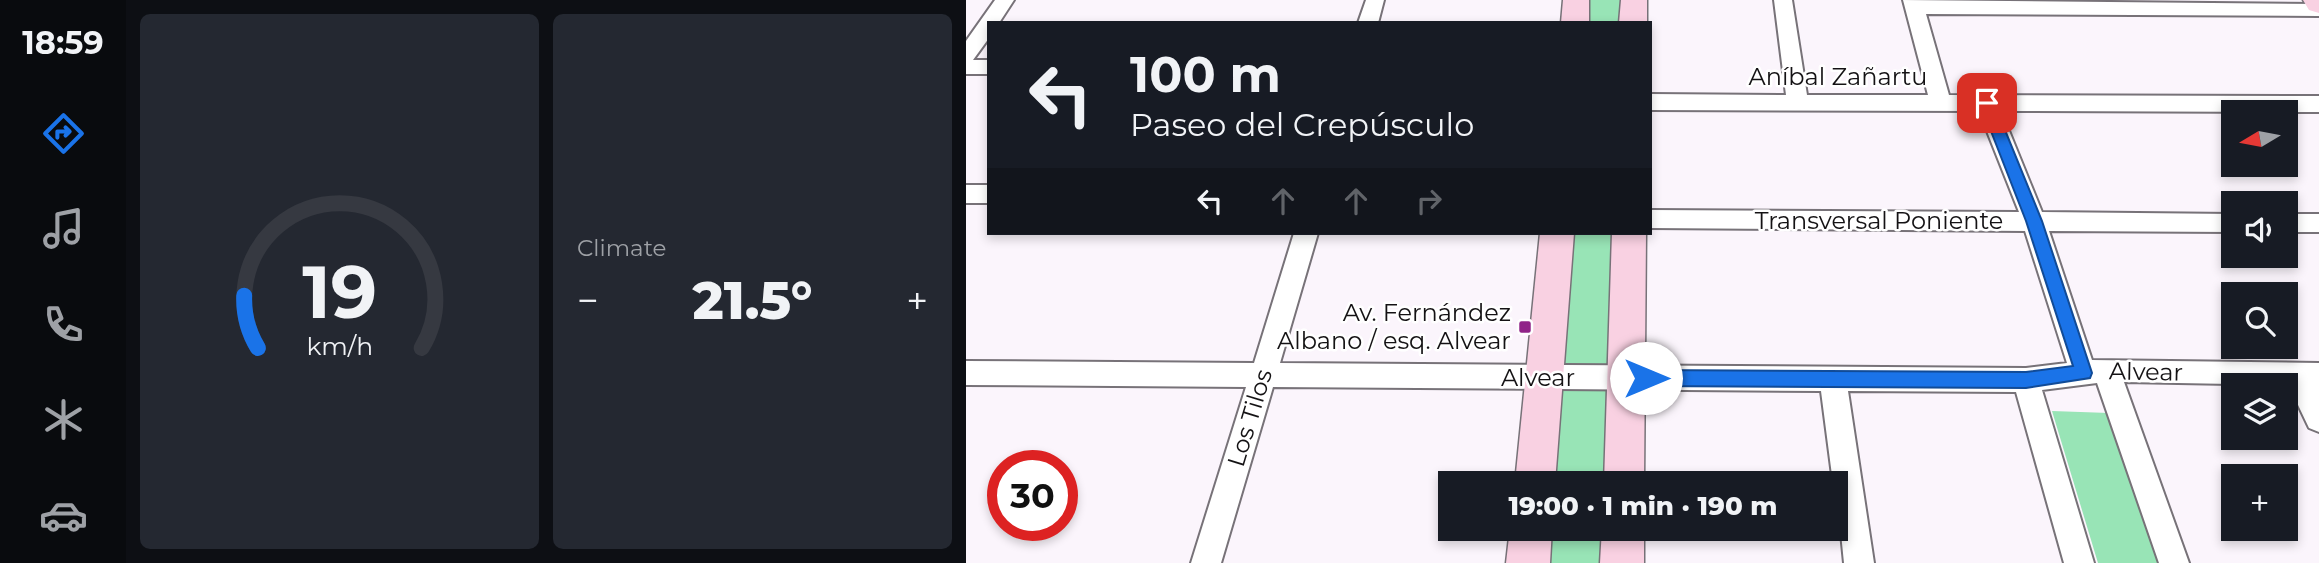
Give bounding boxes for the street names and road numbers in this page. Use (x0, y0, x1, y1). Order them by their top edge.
street label: Aníbal Zañartu (1748, 62, 1928, 91)
street label: Transversal Poniente (1755, 206, 2003, 235)
street label: Alvear (2109, 356, 2183, 387)
street label: Alvear (1501, 363, 1575, 392)
street label: Los Tilos (1221, 366, 1278, 470)

